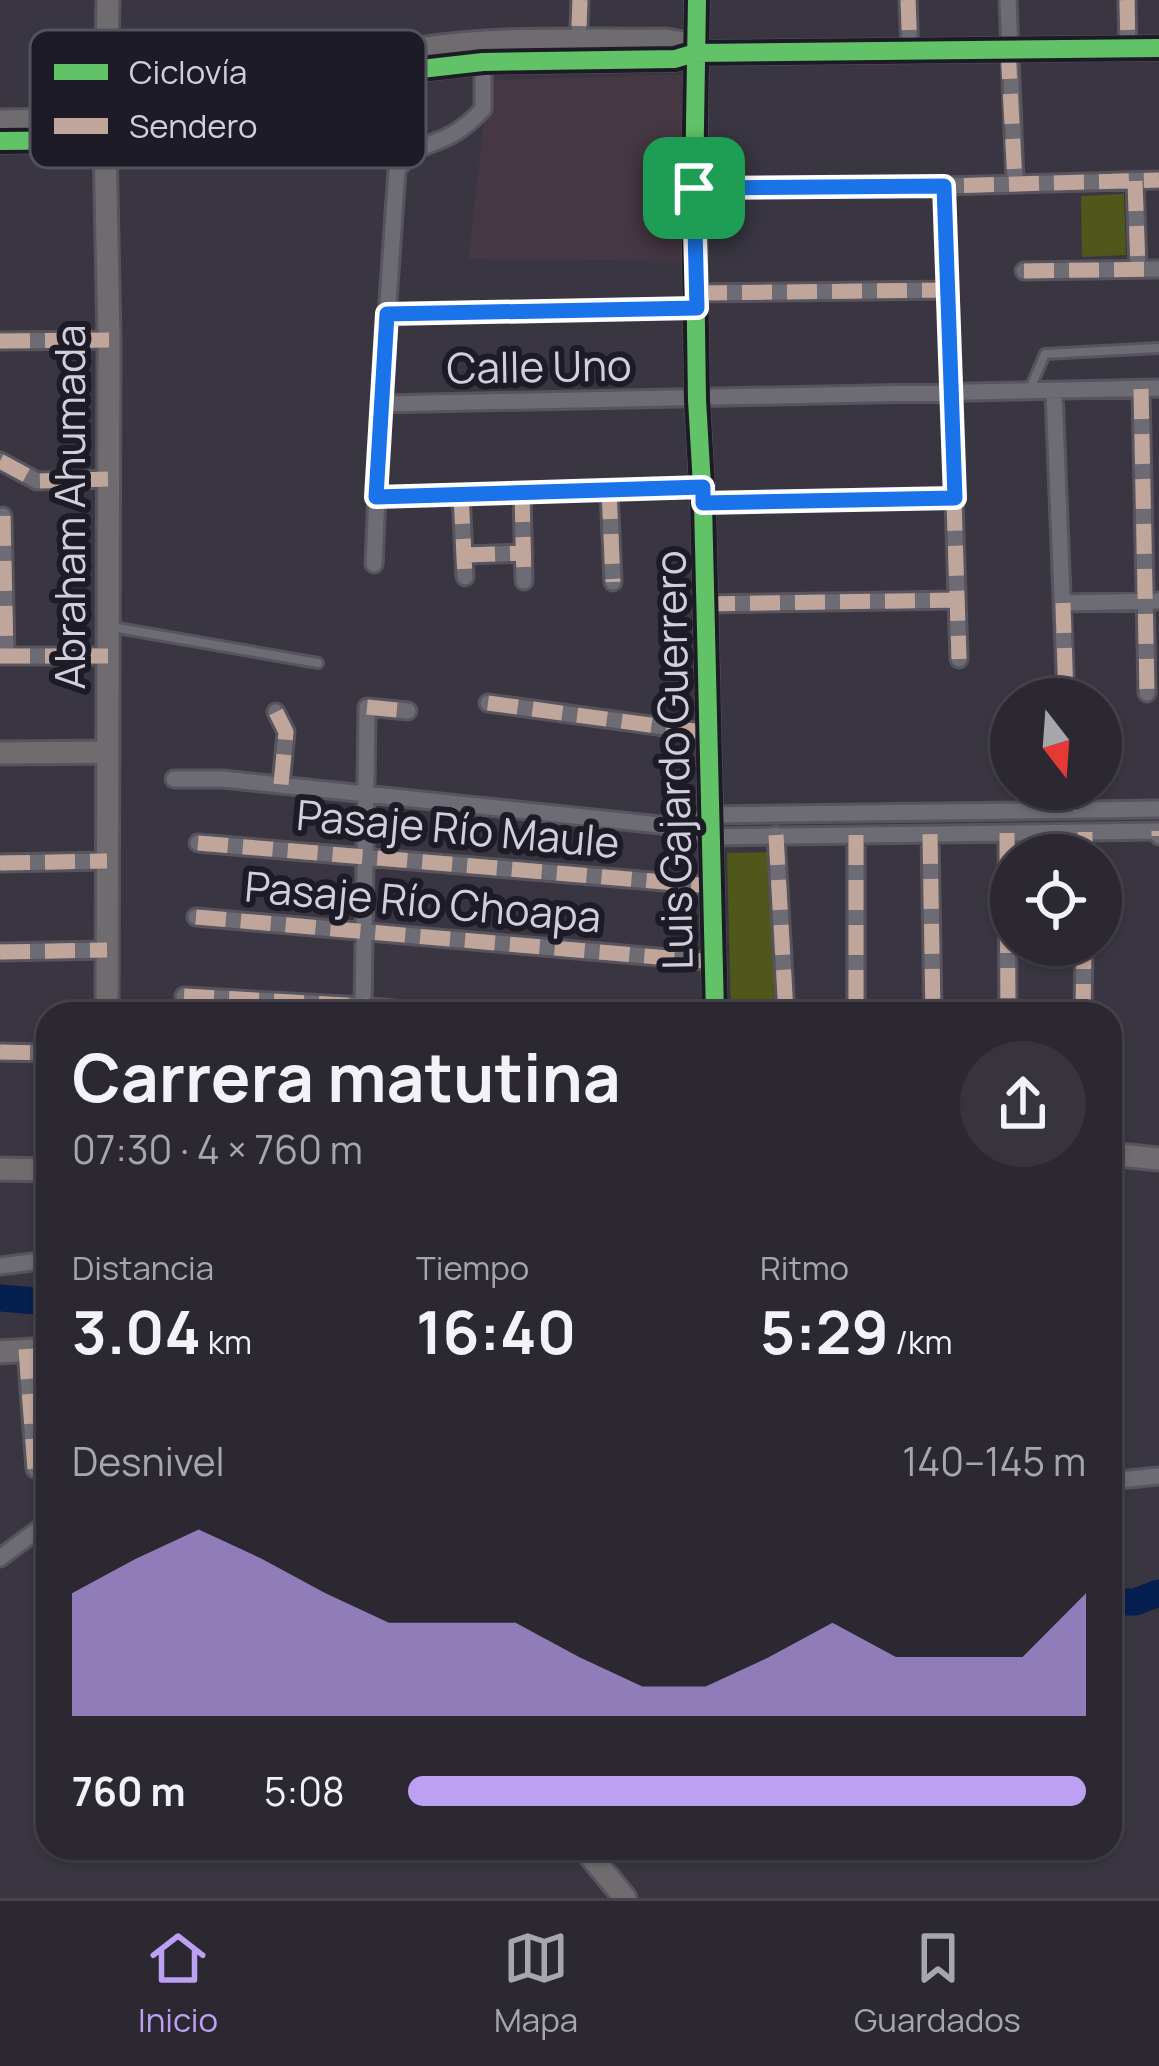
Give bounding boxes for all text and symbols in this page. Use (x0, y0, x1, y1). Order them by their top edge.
legend (30, 30, 426, 168)
text: Ciclovía (129, 49, 247, 94)
text: Sendero (129, 103, 258, 148)
pin (643, 137, 745, 239)
icon: arrive (661, 155, 727, 221)
street label: Abraham Ahumada (40, 324, 98, 690)
street label: Calle Uno (446, 335, 632, 397)
street label: Luis Gajardo Guerrero (640, 550, 706, 970)
north arrow (990, 678, 1122, 810)
map controls (990, 678, 1122, 966)
street label: Pasaje Río Maule (294, 785, 622, 871)
button: locate (990, 834, 1122, 966)
street label: Pasaje Río Choapa (242, 857, 604, 945)
text: Carrera matutina (72, 1032, 621, 1122)
button: share (960, 1041, 1086, 1167)
text: 07:30 · 4 × 760 m (72, 1122, 363, 1176)
text: Distancia (72, 1245, 214, 1290)
text: Tiempo (416, 1245, 529, 1290)
text: Ritmo (760, 1245, 849, 1290)
text: 3.04 (72, 1290, 201, 1372)
text: 16:40 (416, 1290, 576, 1372)
text: 5:29 (760, 1290, 889, 1372)
text: km (201, 1319, 252, 1364)
text: /km (889, 1319, 952, 1364)
text: Desnivel (72, 1434, 225, 1488)
text: 140–145 m (902, 1434, 1086, 1488)
text: 760 m (72, 1764, 186, 1818)
text: 5:08 (264, 1764, 345, 1818)
tab: Inicio (138, 1925, 218, 2042)
tab: Mapa (494, 1925, 578, 2042)
tab: Guardados (854, 1925, 1021, 2042)

